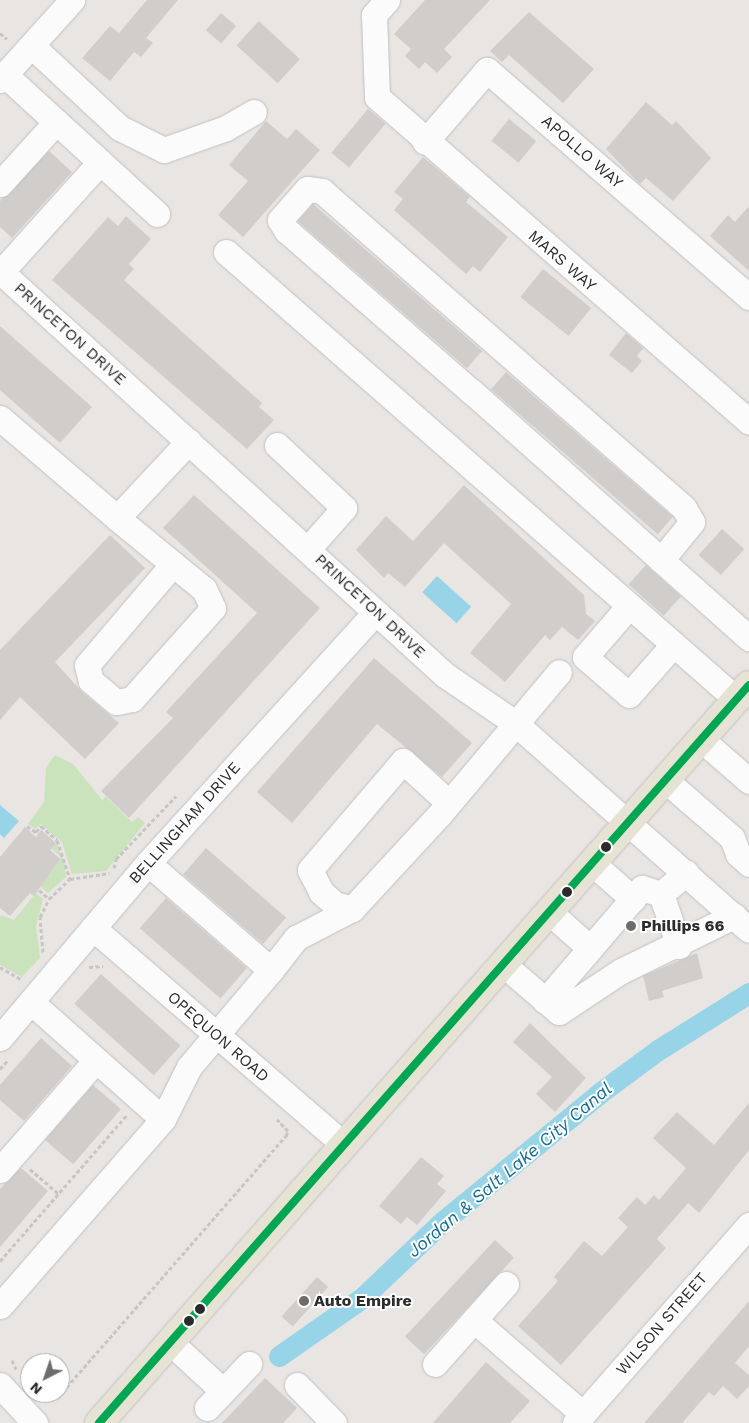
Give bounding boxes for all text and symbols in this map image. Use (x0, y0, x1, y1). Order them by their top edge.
street label: APOLLO WAY (537, 111, 627, 193)
street label: MARS WAY (524, 226, 600, 296)
street label: PRINCETON DRIVE (10, 279, 130, 389)
street label: PRINCETON DRIVE (311, 550, 429, 662)
street label: BELLINGHAM DRIVE (125, 758, 245, 888)
unlabelled marker (601, 842, 611, 852)
unlabelled marker (562, 887, 572, 897)
place label: Phillips 66 (641, 916, 724, 936)
marker: Phillips 66 (625, 920, 637, 932)
street label: OPEQUON ROAD (163, 988, 273, 1086)
water label: Jordan & Salt Lake City Canal (403, 1078, 617, 1262)
street label: WILSON STREET (612, 1269, 712, 1379)
place label: Auto Empire (314, 1291, 412, 1311)
marker: Auto Empire (298, 1295, 310, 1307)
unlabelled marker (195, 1304, 205, 1314)
unlabelled marker (184, 1316, 194, 1326)
north arrow (20, 1353, 70, 1403)
text: N (27, 1379, 45, 1398)

